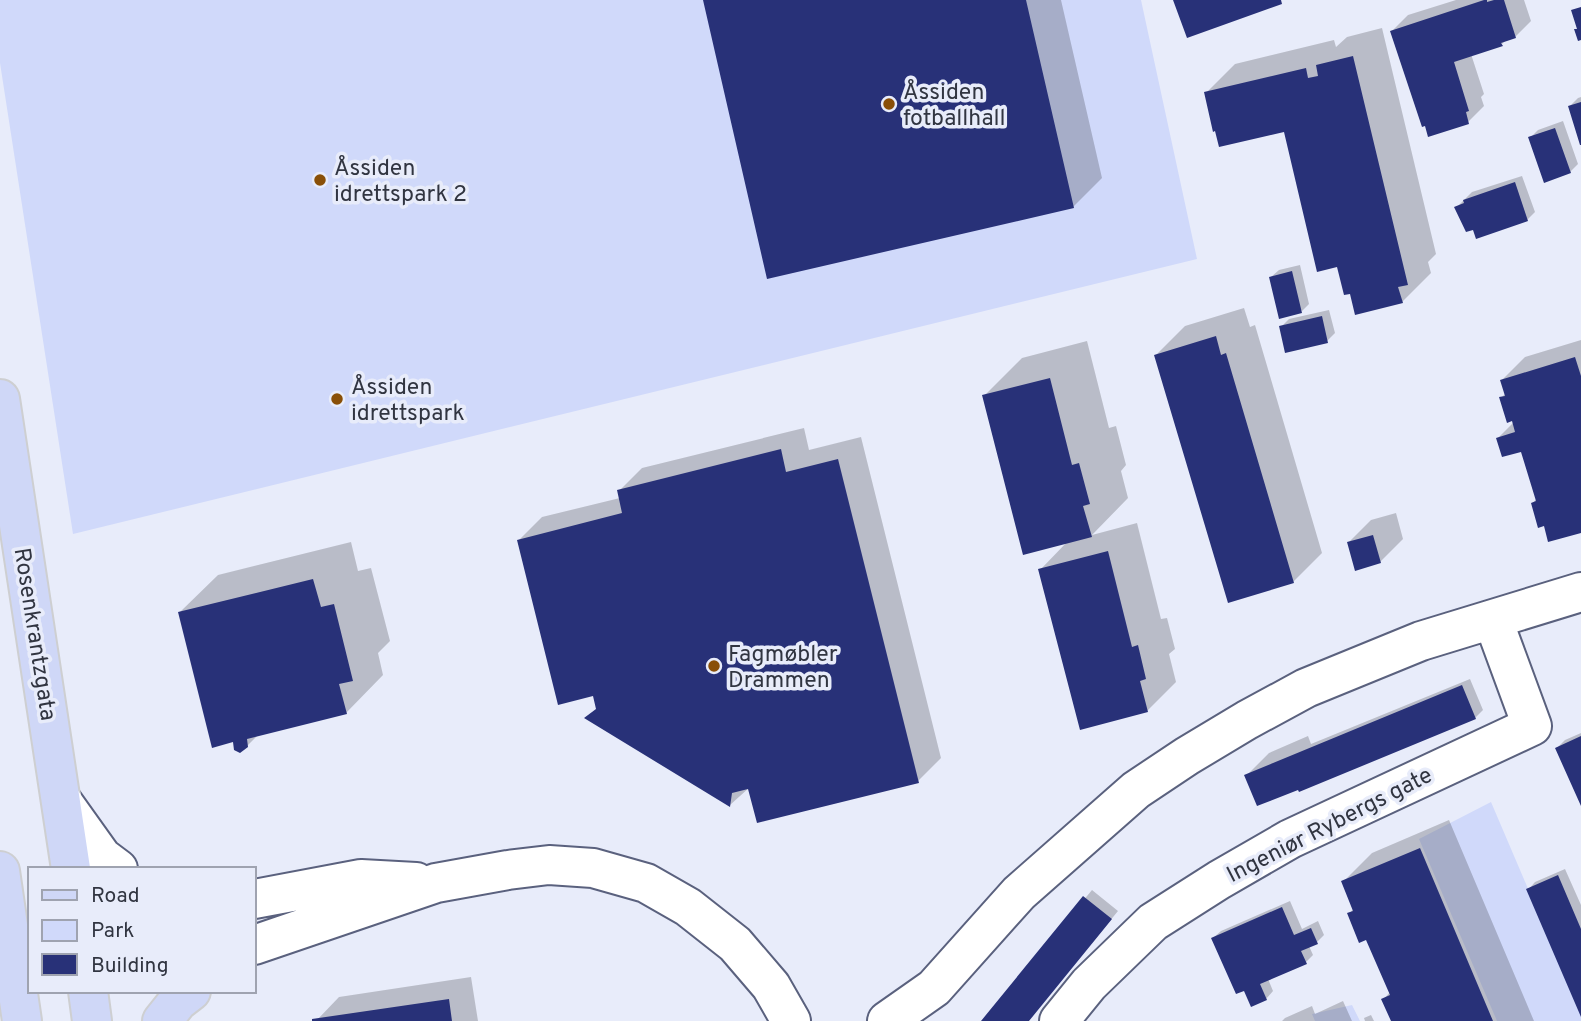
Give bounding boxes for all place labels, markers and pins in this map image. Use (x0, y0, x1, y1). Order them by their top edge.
place label: Åssiden fotballhall (903, 78, 1006, 134)
marker: Åssiden fotballhall (881, 96, 897, 112)
place label: Åssiden idrettspark 2 (334, 154, 467, 210)
marker: Åssiden idrettspark 2 (312, 172, 328, 188)
place label: Åssiden idrettspark (351, 373, 465, 429)
marker: Åssiden idrettspark (329, 391, 345, 407)
place label: Fagmøbler Drammen (728, 641, 838, 696)
marker: Fagmøbler Drammen (706, 658, 722, 674)

